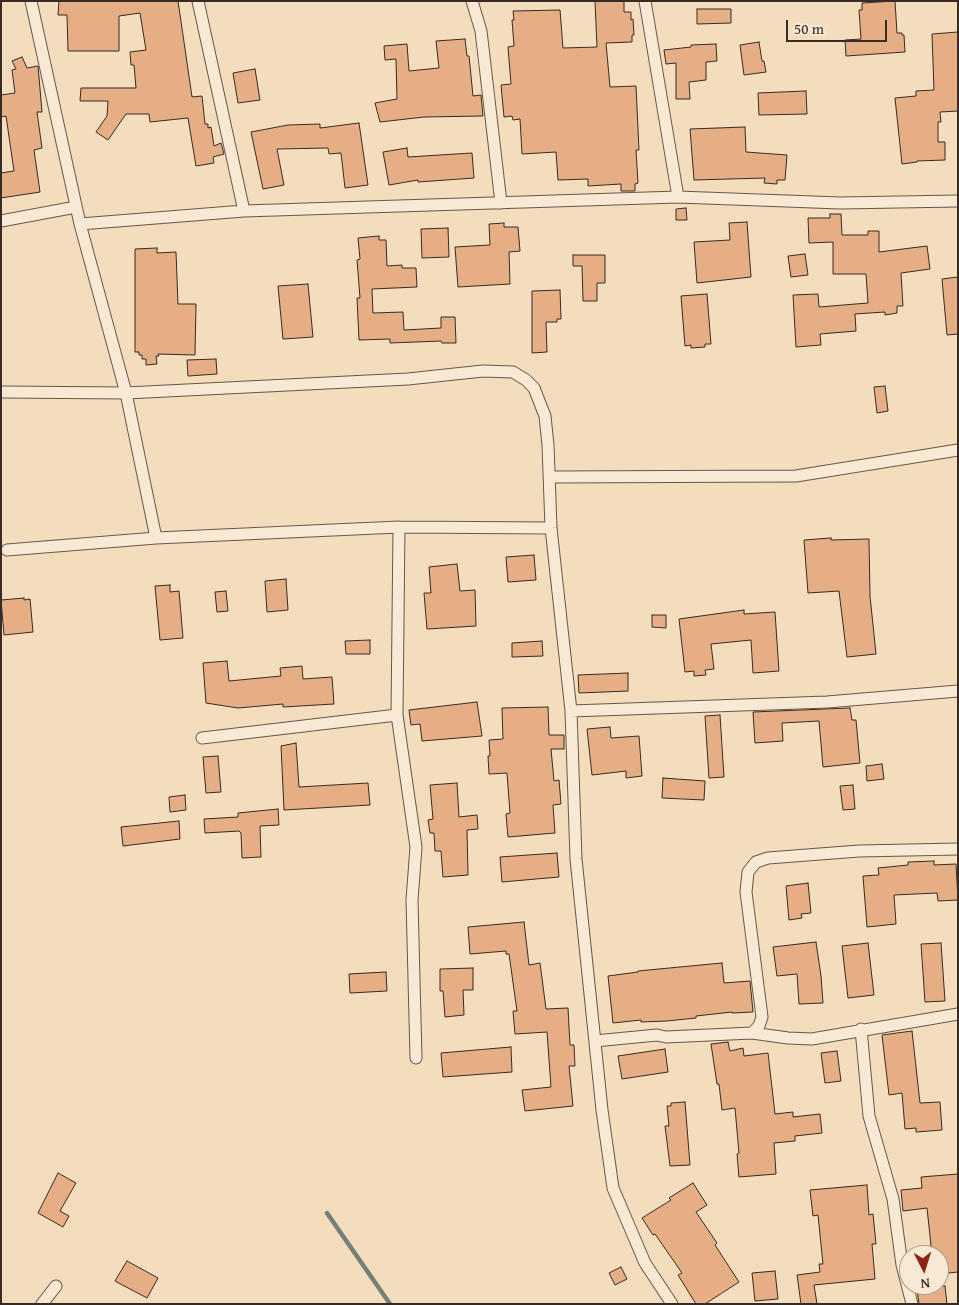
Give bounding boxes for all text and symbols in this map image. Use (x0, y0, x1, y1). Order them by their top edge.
scale bar (789, 10, 890, 42)
text: 50 m (794, 18, 824, 39)
north arrow (899, 1245, 949, 1295)
text: N (920, 1274, 931, 1294)

